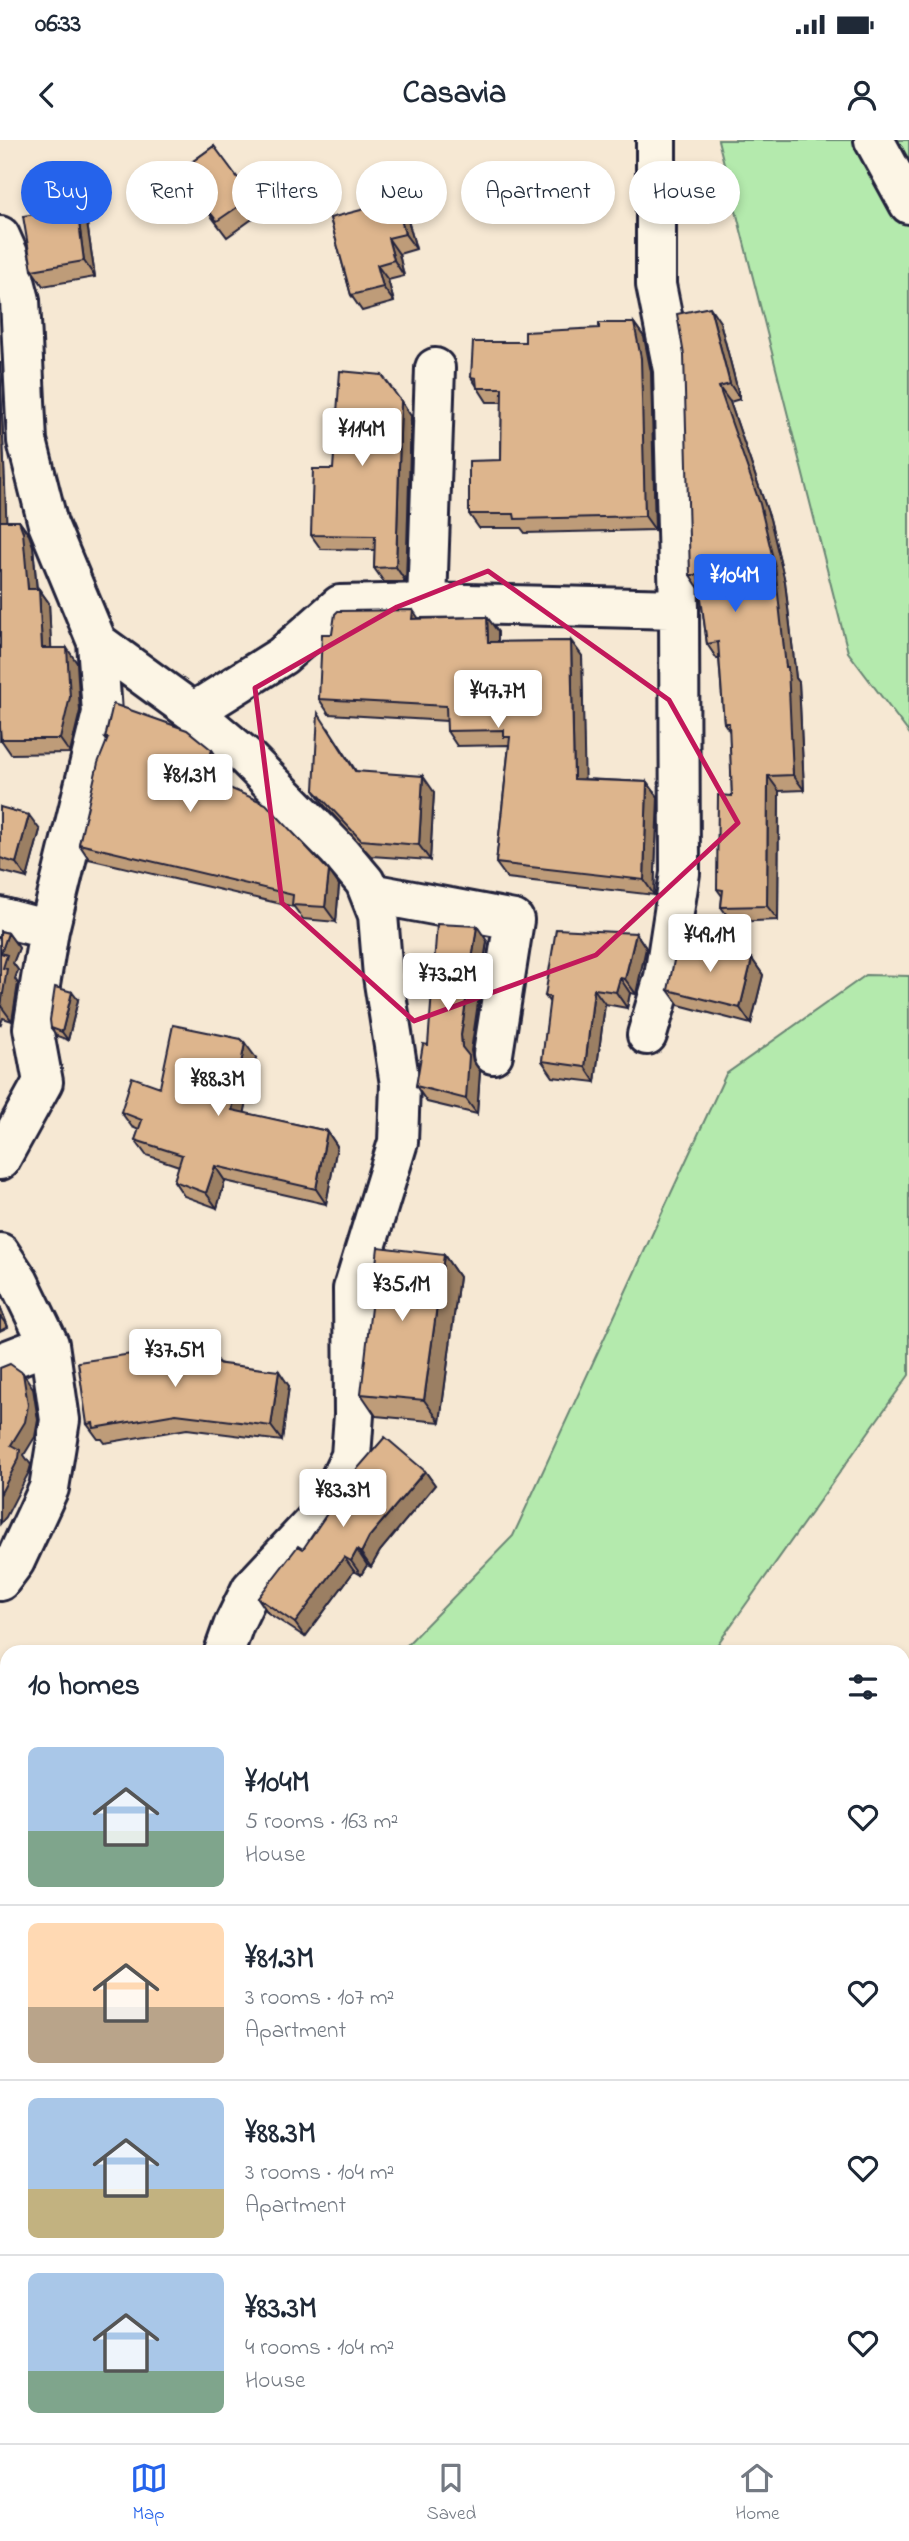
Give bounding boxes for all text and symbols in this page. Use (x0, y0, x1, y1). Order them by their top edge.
text: 06:33 (35, 6, 81, 44)
text: Casavia (403, 71, 506, 118)
icon: back (28, 76, 66, 114)
icon: person (843, 76, 881, 114)
chip: Buy (21, 161, 112, 224)
chip: Rent (126, 161, 218, 224)
chip: Filters (232, 161, 342, 224)
chip: New (356, 161, 447, 224)
chip: Apartment (461, 161, 615, 224)
chip: House (629, 161, 740, 224)
pin: ¥114M (313, 408, 411, 468)
text: ¥114M (338, 414, 386, 447)
pin: ¥104M (686, 554, 784, 614)
text: ¥104M (710, 560, 760, 593)
pin: ¥47.7M (441, 670, 555, 730)
text: ¥47.7M (470, 676, 526, 709)
pin: ¥81.3M (133, 754, 247, 814)
text: ¥81.3M (163, 760, 217, 793)
pin: ¥49.1M (653, 914, 767, 974)
text: ¥49.1M (684, 920, 736, 953)
pin: ¥73.2M (391, 954, 505, 1013)
text: ¥73.2M (419, 959, 477, 992)
pin: ¥88.3M (161, 1058, 275, 1118)
text: ¥88.3M (191, 1064, 245, 1097)
pin: ¥35.1M (345, 1264, 459, 1323)
text: ¥35.1M (373, 1269, 431, 1302)
pin: ¥37.5M (118, 1330, 232, 1389)
text: ¥37.5M (145, 1335, 205, 1368)
pin: ¥83.3M (286, 1470, 400, 1529)
text: ¥83.3M (315, 1475, 371, 1508)
text: 10 homes (28, 1665, 140, 1709)
icon: filters (844, 1668, 882, 1706)
text: ¥104M (245, 1762, 310, 1806)
icon: home (84, 1775, 168, 1859)
icon: heart (844, 1798, 882, 1836)
text: 5 rooms · 163 m² (245, 1806, 398, 1839)
text: House (245, 1839, 305, 1872)
text: ¥81.3M (245, 1938, 314, 1982)
icon: home (84, 1951, 168, 2035)
icon: heart (844, 1974, 882, 2012)
text: 3 rooms · 107 m² (245, 1982, 394, 2015)
text: Apartment (245, 2015, 346, 2048)
text: ¥88.3M (245, 2113, 316, 2157)
icon: home (84, 2126, 168, 2210)
icon: heart (844, 2149, 882, 2187)
text: 3 rooms · 104 m² (245, 2157, 394, 2190)
text: Apartment (245, 2190, 346, 2223)
text: ¥83.3M (245, 2288, 317, 2332)
icon: home (84, 2301, 168, 2385)
icon: heart (844, 2324, 882, 2362)
text: 4 rooms · 104 m² (245, 2332, 394, 2365)
text: House (245, 2365, 305, 2398)
tab: Map (130, 2459, 168, 2528)
tab: Saved (427, 2459, 476, 2528)
tab: Home (735, 2459, 779, 2528)

